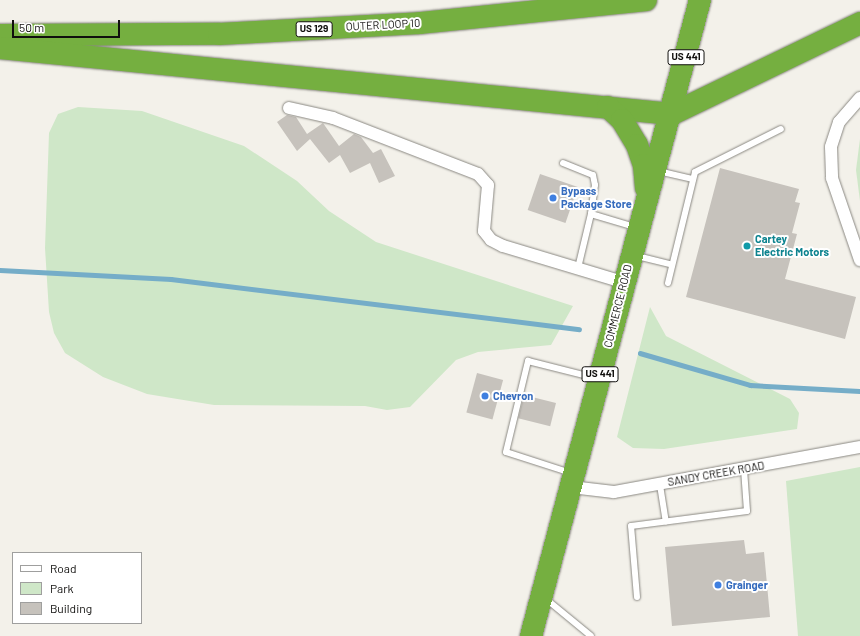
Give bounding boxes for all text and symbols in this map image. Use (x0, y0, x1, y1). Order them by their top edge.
scale bar (14, 12, 122, 38)
street label: OUTER LOOP 10 (345, 16, 421, 34)
text: 50 m (19, 20, 44, 34)
road number: US 129 (295, 21, 333, 37)
road number: US 441 (667, 49, 705, 65)
place label: Bypass Package Store (561, 185, 632, 211)
marker: Bypass Package Store (548, 193, 558, 203)
place label: Cartey Electric Motors (755, 233, 829, 259)
marker: Cartey Electric Motors (742, 241, 752, 251)
street label: COMMERCE ROAD (601, 263, 635, 349)
road number: US 441 (581, 366, 619, 382)
place label: Chevron (493, 389, 533, 403)
marker: Chevron (480, 391, 490, 401)
street label: SANDY CREEK ROAD (667, 459, 765, 489)
legend (12, 552, 142, 624)
text: Road (50, 561, 77, 575)
place label: Grainger (726, 578, 768, 592)
marker: Grainger (713, 580, 723, 590)
text: Park (50, 581, 74, 595)
text: Building (50, 601, 92, 615)

